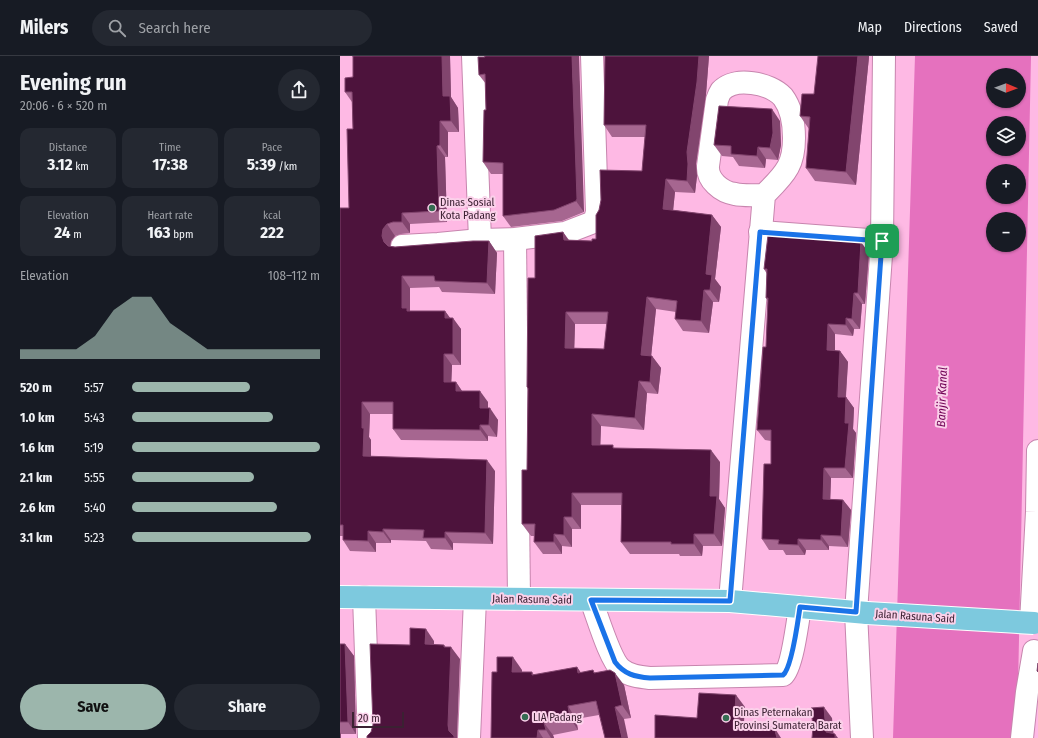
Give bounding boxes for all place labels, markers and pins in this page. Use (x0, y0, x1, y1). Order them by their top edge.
place label: Dinas Sosial Kota Padang (440, 196, 497, 222)
marker: Dinas Sosial Kota Padang (427, 203, 437, 213)
pin (865, 224, 899, 258)
place label: Dinas Peternakan Provinsi Sumatera Barat (734, 706, 842, 732)
place label: LIA Padang (533, 711, 583, 724)
marker: LIA Padang (520, 712, 530, 722)
marker: Dinas Peternakan Provinsi Sumatera Barat (721, 713, 731, 723)

